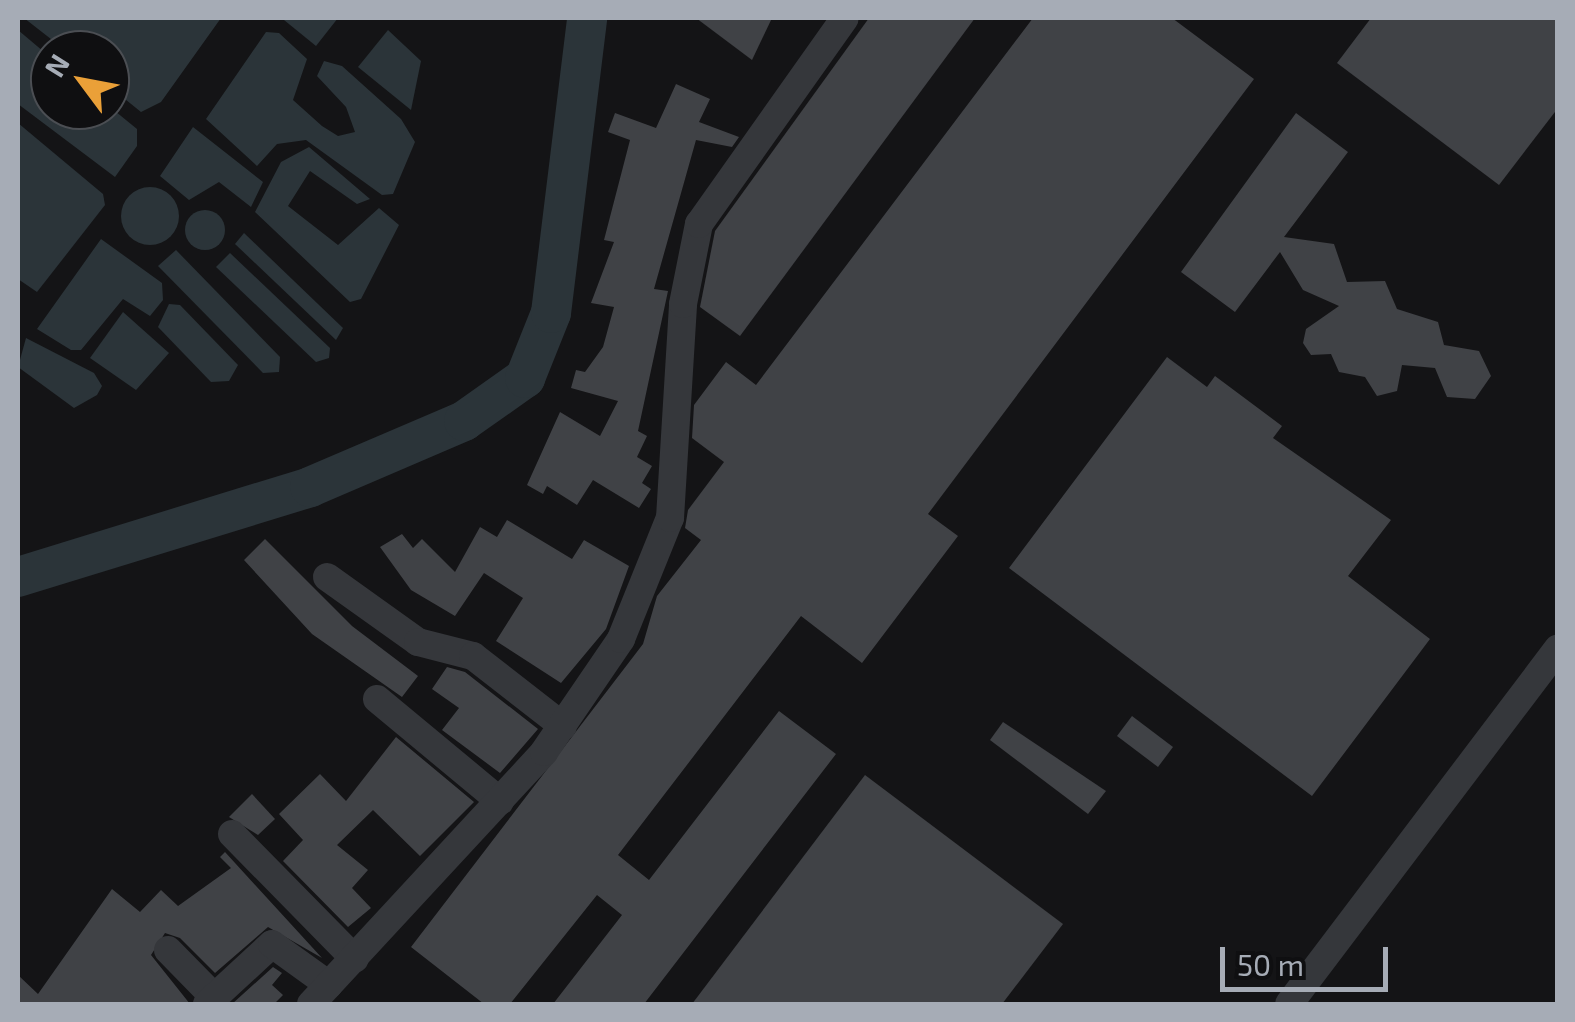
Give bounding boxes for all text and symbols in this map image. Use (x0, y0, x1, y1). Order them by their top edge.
north arrow (30, 30, 130, 130)
text: N (36, 48, 76, 83)
scale bar (1225, 927, 1392, 989)
text: 50 m (1237, 946, 1304, 982)

